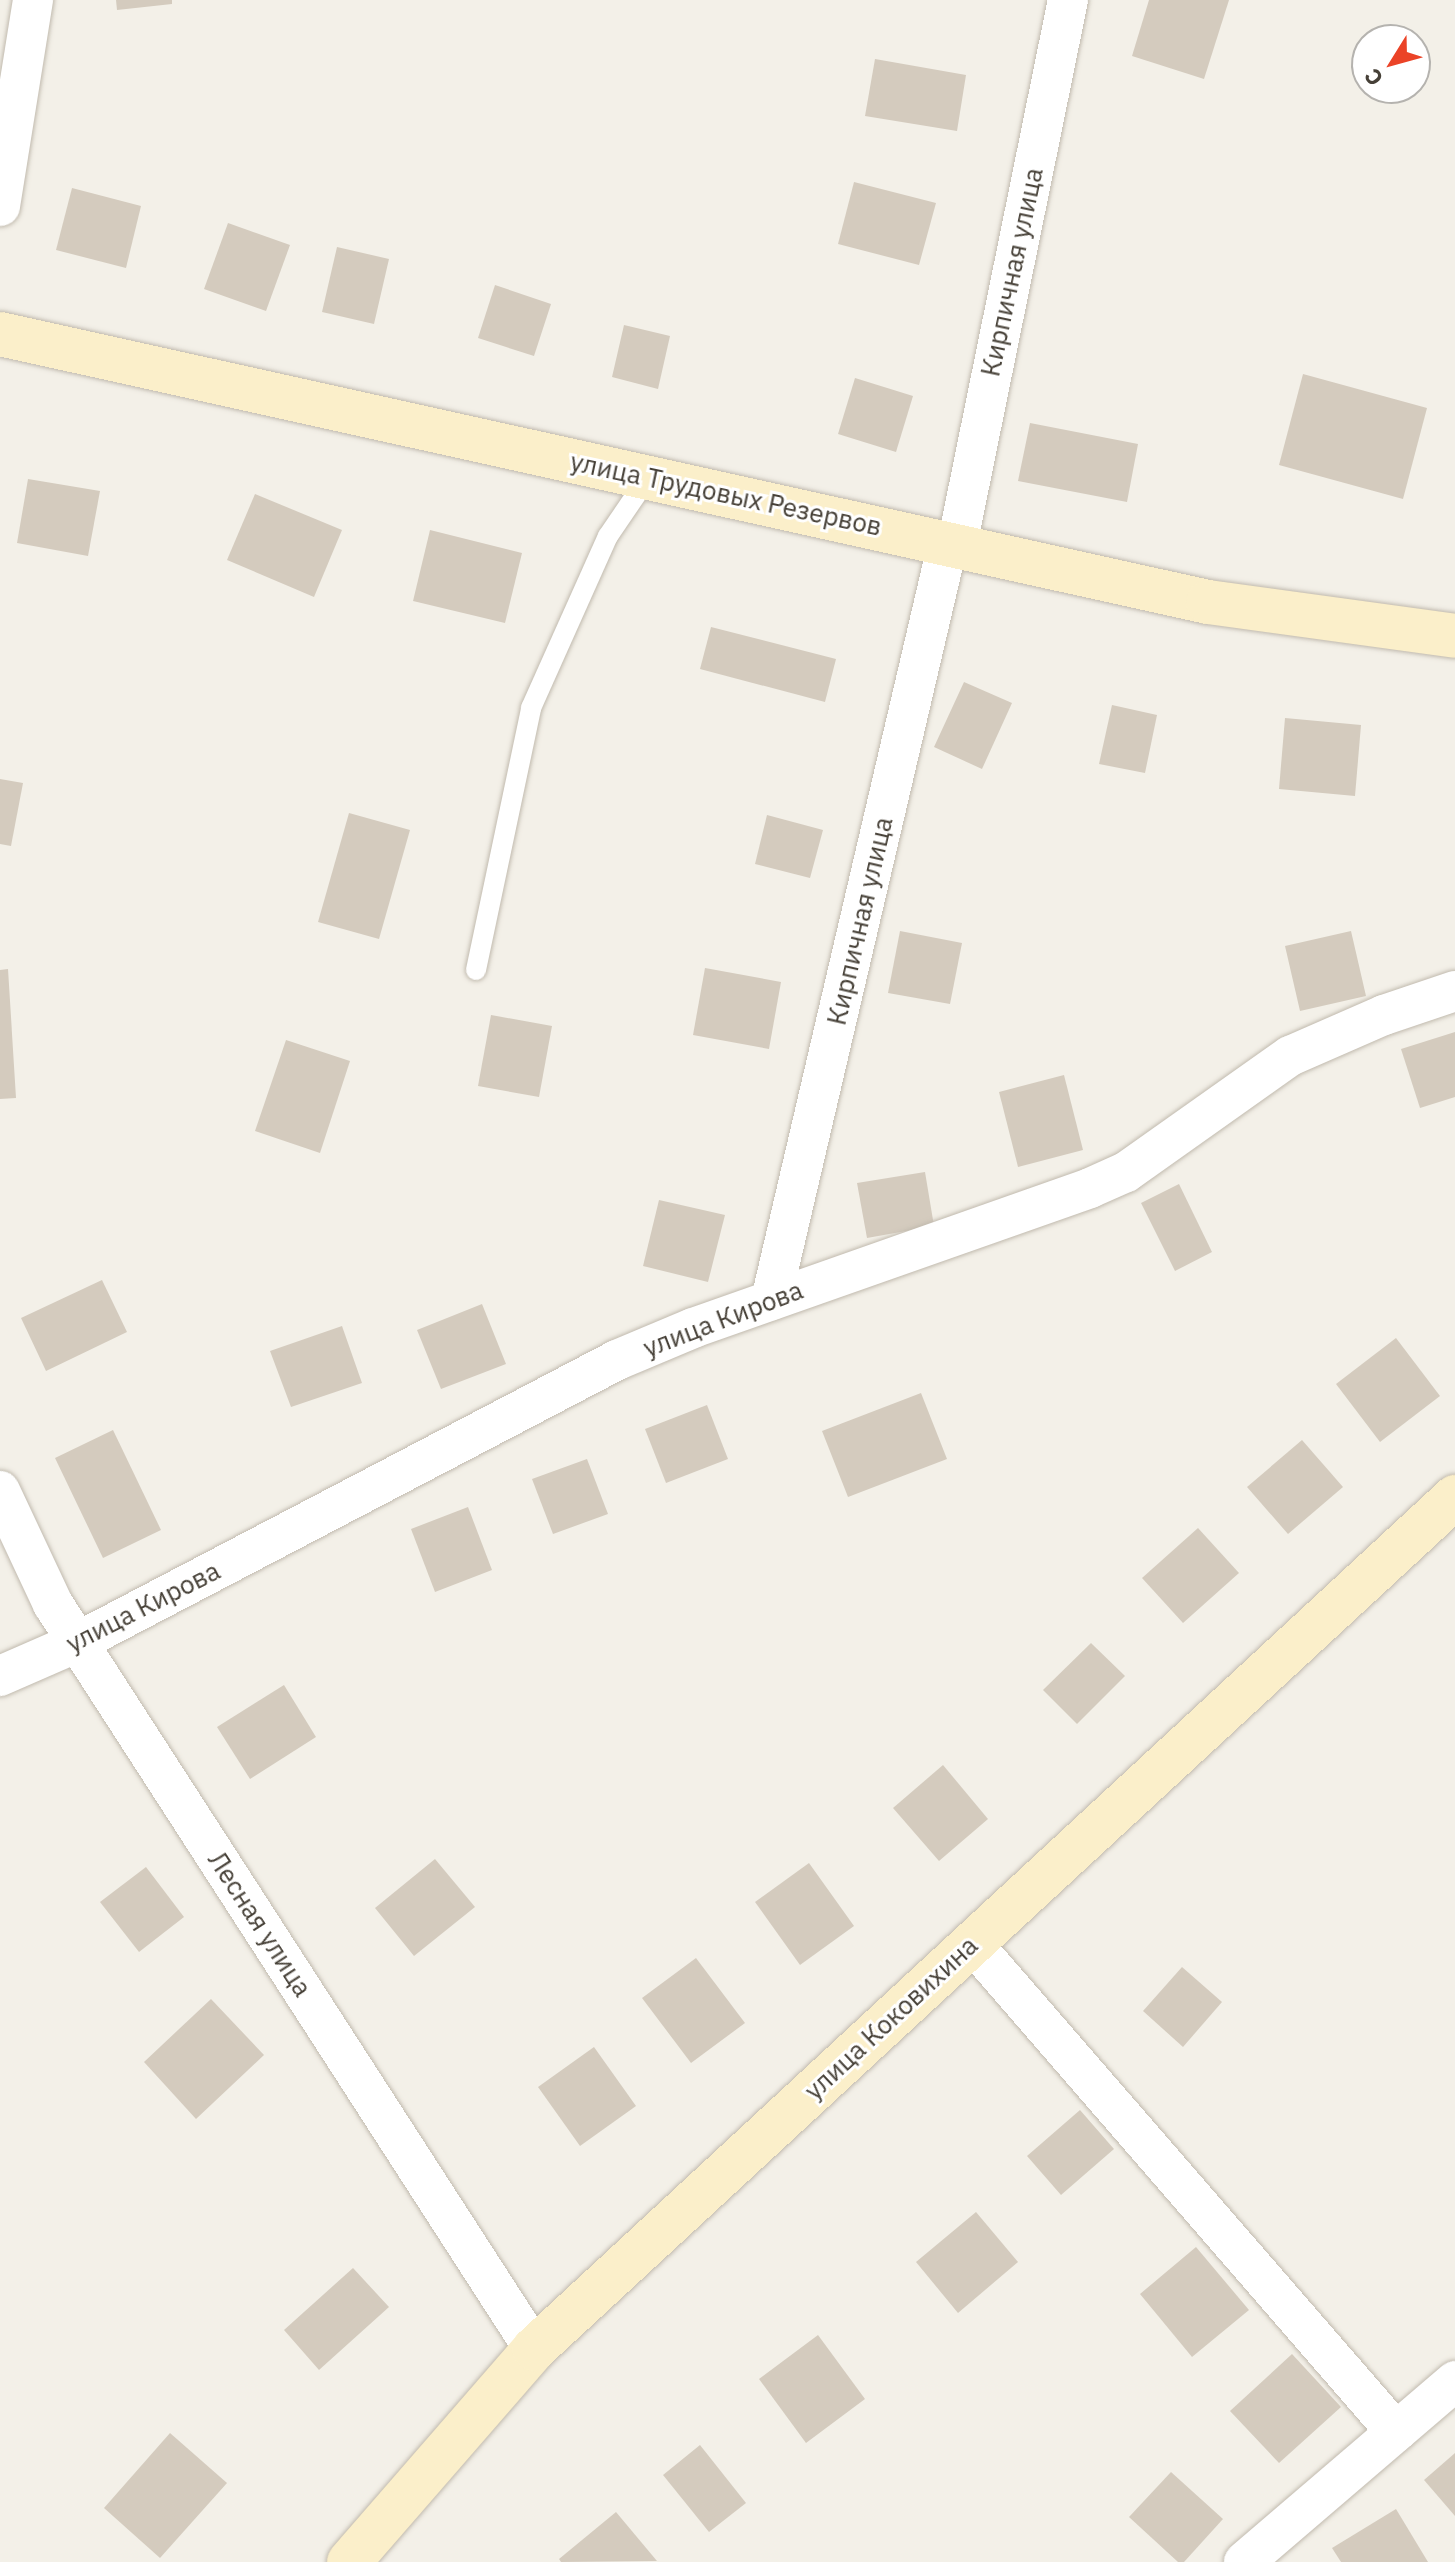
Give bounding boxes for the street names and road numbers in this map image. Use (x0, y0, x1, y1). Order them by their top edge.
street label: Кирпичная улица (975, 165, 1049, 379)
street label: улица Трудовых Резервов (567, 446, 885, 542)
street label: Кирпичная улица (821, 814, 899, 1028)
street label: улица Кирова (639, 1274, 807, 1364)
street label: улица Кирова (61, 1555, 225, 1659)
street label: Лесная улица (202, 1846, 318, 2002)
street label: улица Коковихина (798, 1930, 984, 2106)

